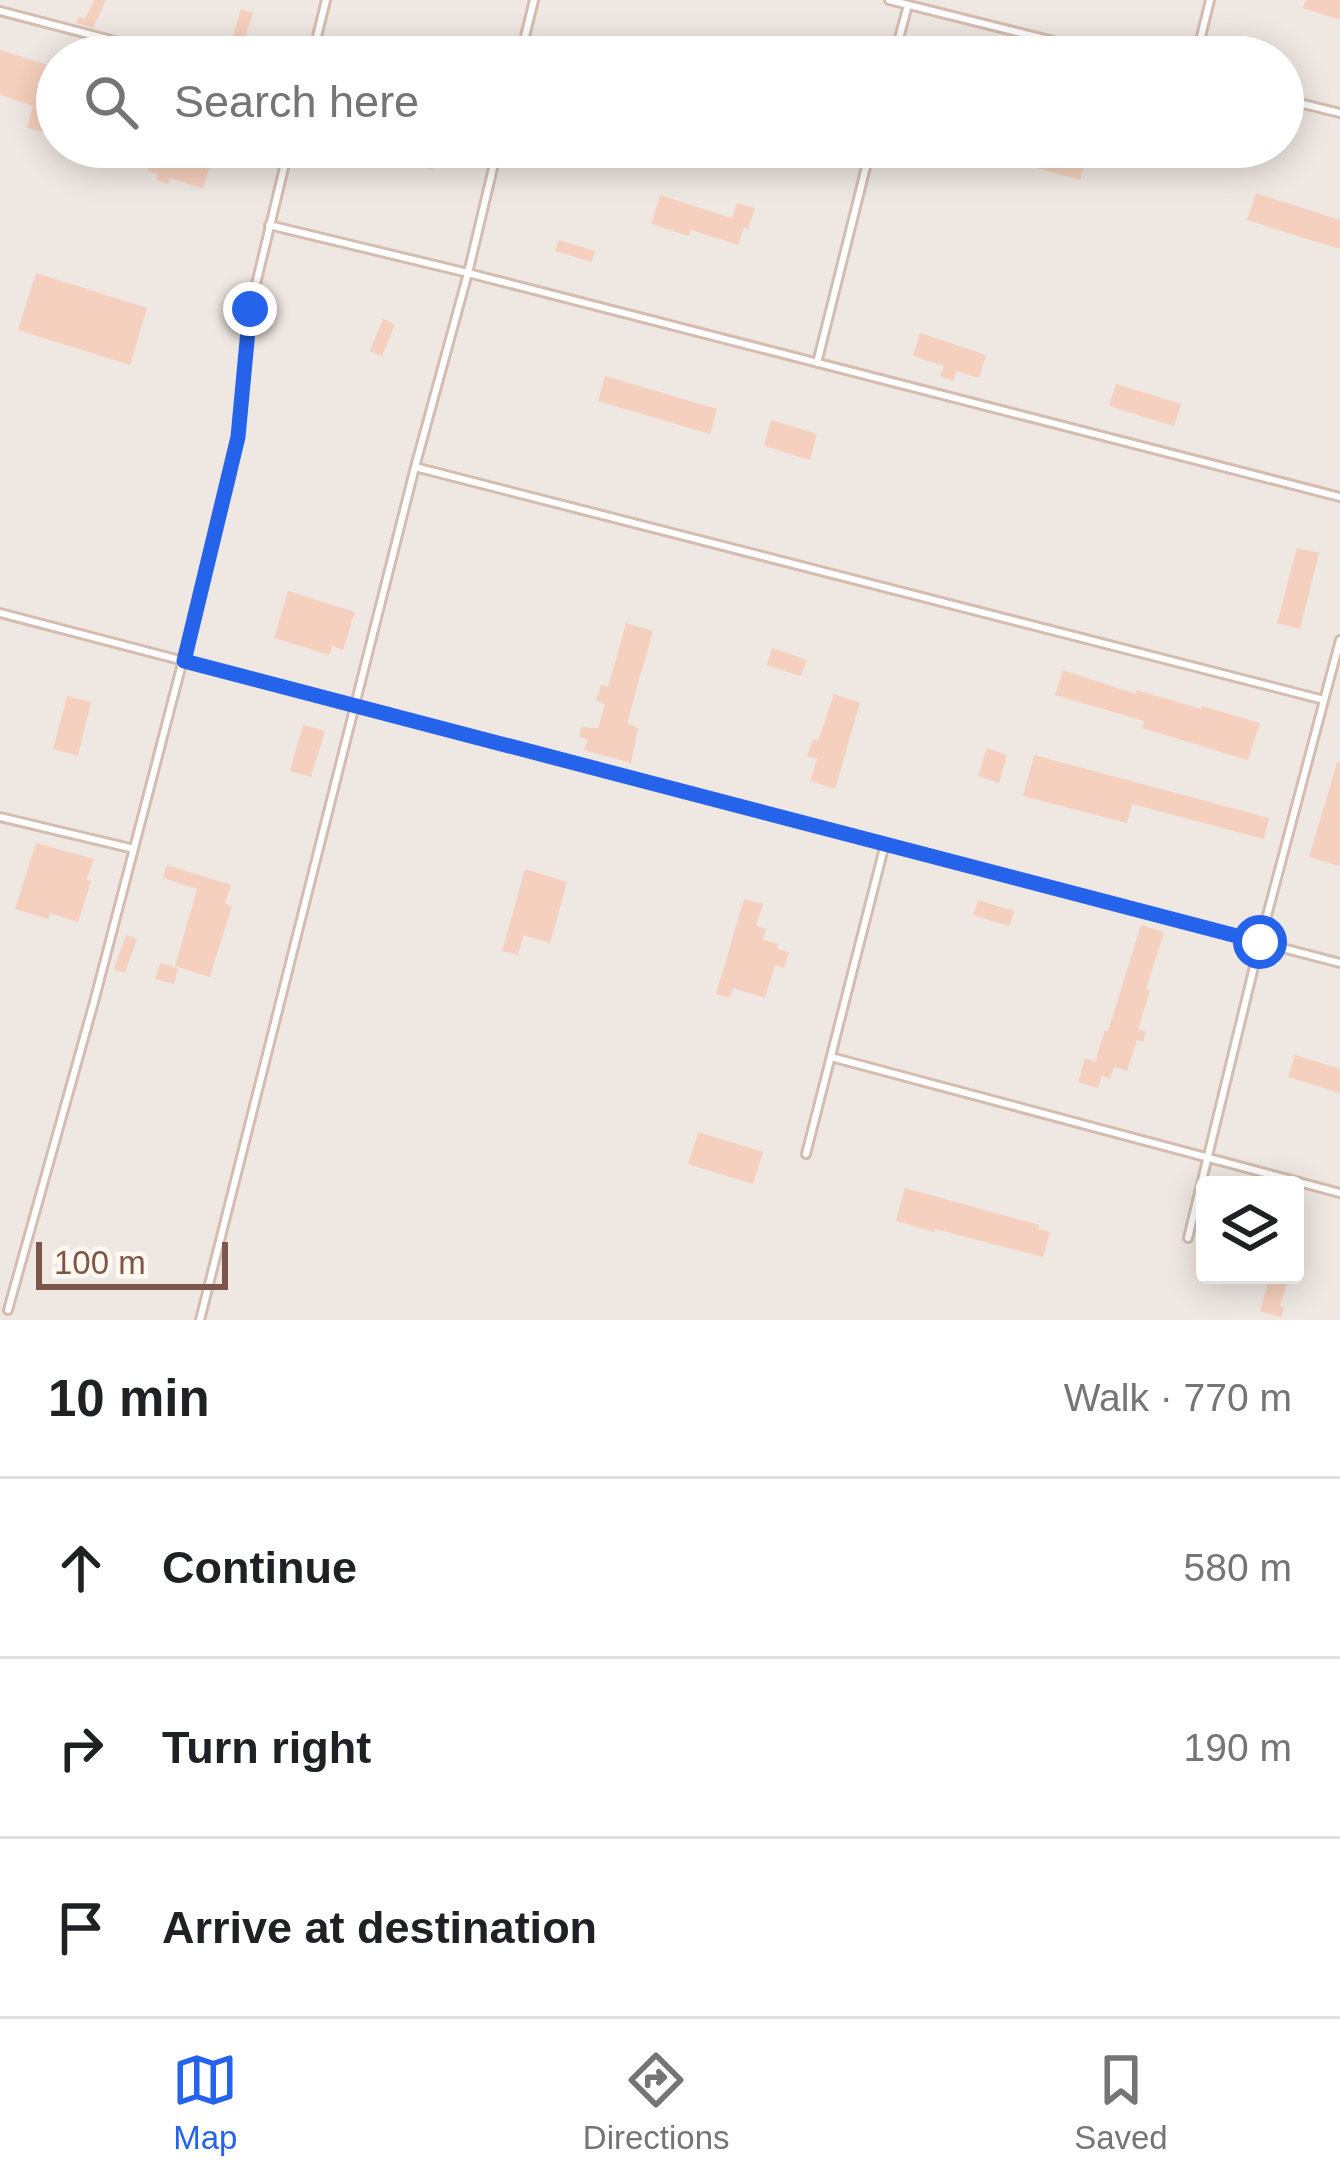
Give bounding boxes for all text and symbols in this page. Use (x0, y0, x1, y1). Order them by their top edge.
search box (36, 36, 1304, 168)
icon: search (78, 69, 144, 135)
text: Search here (174, 76, 419, 127)
route end (223, 282, 277, 336)
route start (1233, 915, 1287, 969)
map controls (1196, 1176, 1304, 1284)
button: layers (1196, 1176, 1304, 1284)
scale bar (36, 1236, 228, 1289)
text: 100 m (54, 1244, 146, 1281)
text: 10 min (48, 1370, 210, 1427)
text: Walk · 770 m (1064, 1376, 1292, 1419)
icon: ahead (48, 1535, 114, 1601)
text: Continue (162, 1542, 357, 1593)
text: 580 m (1184, 1546, 1292, 1589)
icon: right (48, 1715, 114, 1781)
text: Turn right (162, 1722, 371, 1773)
text: 190 m (1184, 1726, 1292, 1769)
icon: arrive (48, 1895, 114, 1961)
text: Arrive at destination (162, 1902, 597, 1953)
tab: Map (172, 2047, 238, 2157)
tab: Directions (583, 2047, 730, 2157)
tab: Saved (1074, 2047, 1168, 2157)

